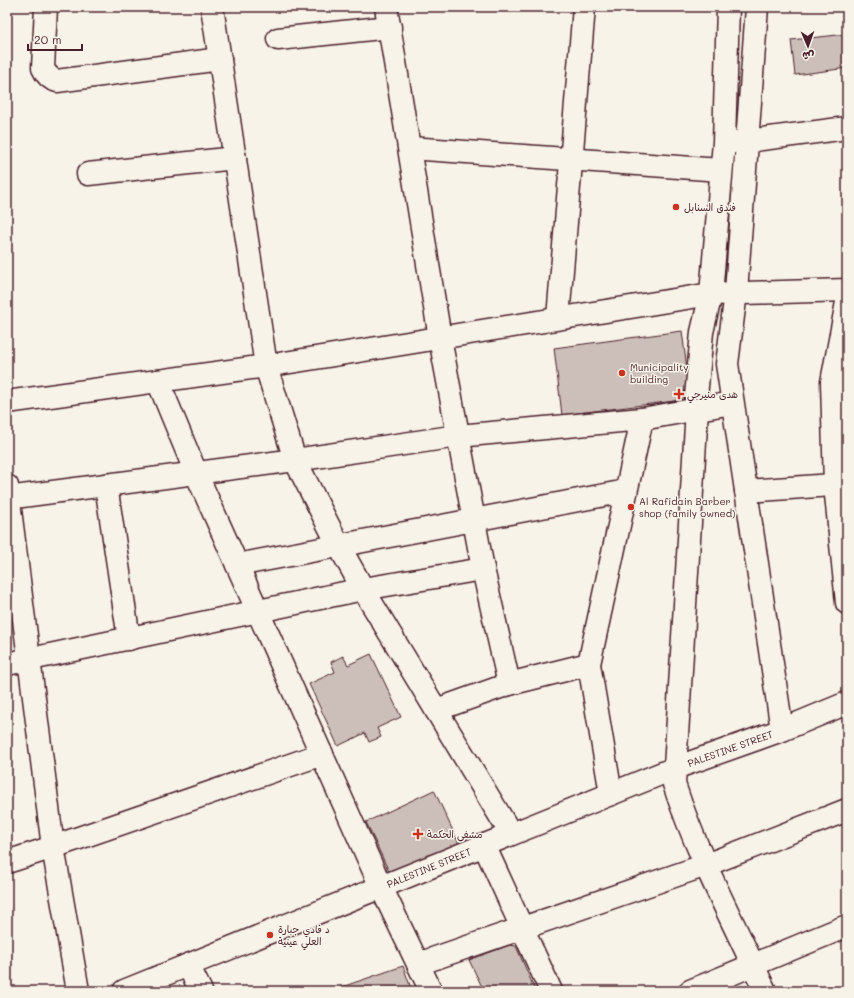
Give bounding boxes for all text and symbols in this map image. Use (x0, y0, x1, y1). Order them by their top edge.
scale bar (28, 26, 82, 52)
north arrow (788, 26, 828, 66)
text: 20 m (34, 31, 62, 47)
text: ش (802, 49, 815, 64)
place label: فندق السنابل (684, 200, 736, 214)
marker: فندق السنابل (671, 202, 681, 212)
place label: Municipality building (630, 360, 689, 386)
marker: Municipality building (617, 368, 627, 378)
place label: هدى منيرجي (687, 387, 738, 404)
marker: هدى منيرجي (674, 389, 684, 399)
place label: Al Rafidain Barber shop (family owned) (639, 494, 735, 520)
marker: Al Rafidain Barber shop (family owned) (626, 502, 636, 512)
street label: PALESTINE STREET (686, 727, 775, 770)
place label: مشفى الحكمة (427, 827, 483, 842)
marker: مشفى الحكمة (412, 828, 424, 840)
street label: PALESTINE STREET (385, 844, 474, 891)
place label: د فادي جبارة العلي عينية (278, 922, 330, 951)
marker: د فادي جبارة العلي عينية (265, 930, 275, 940)

